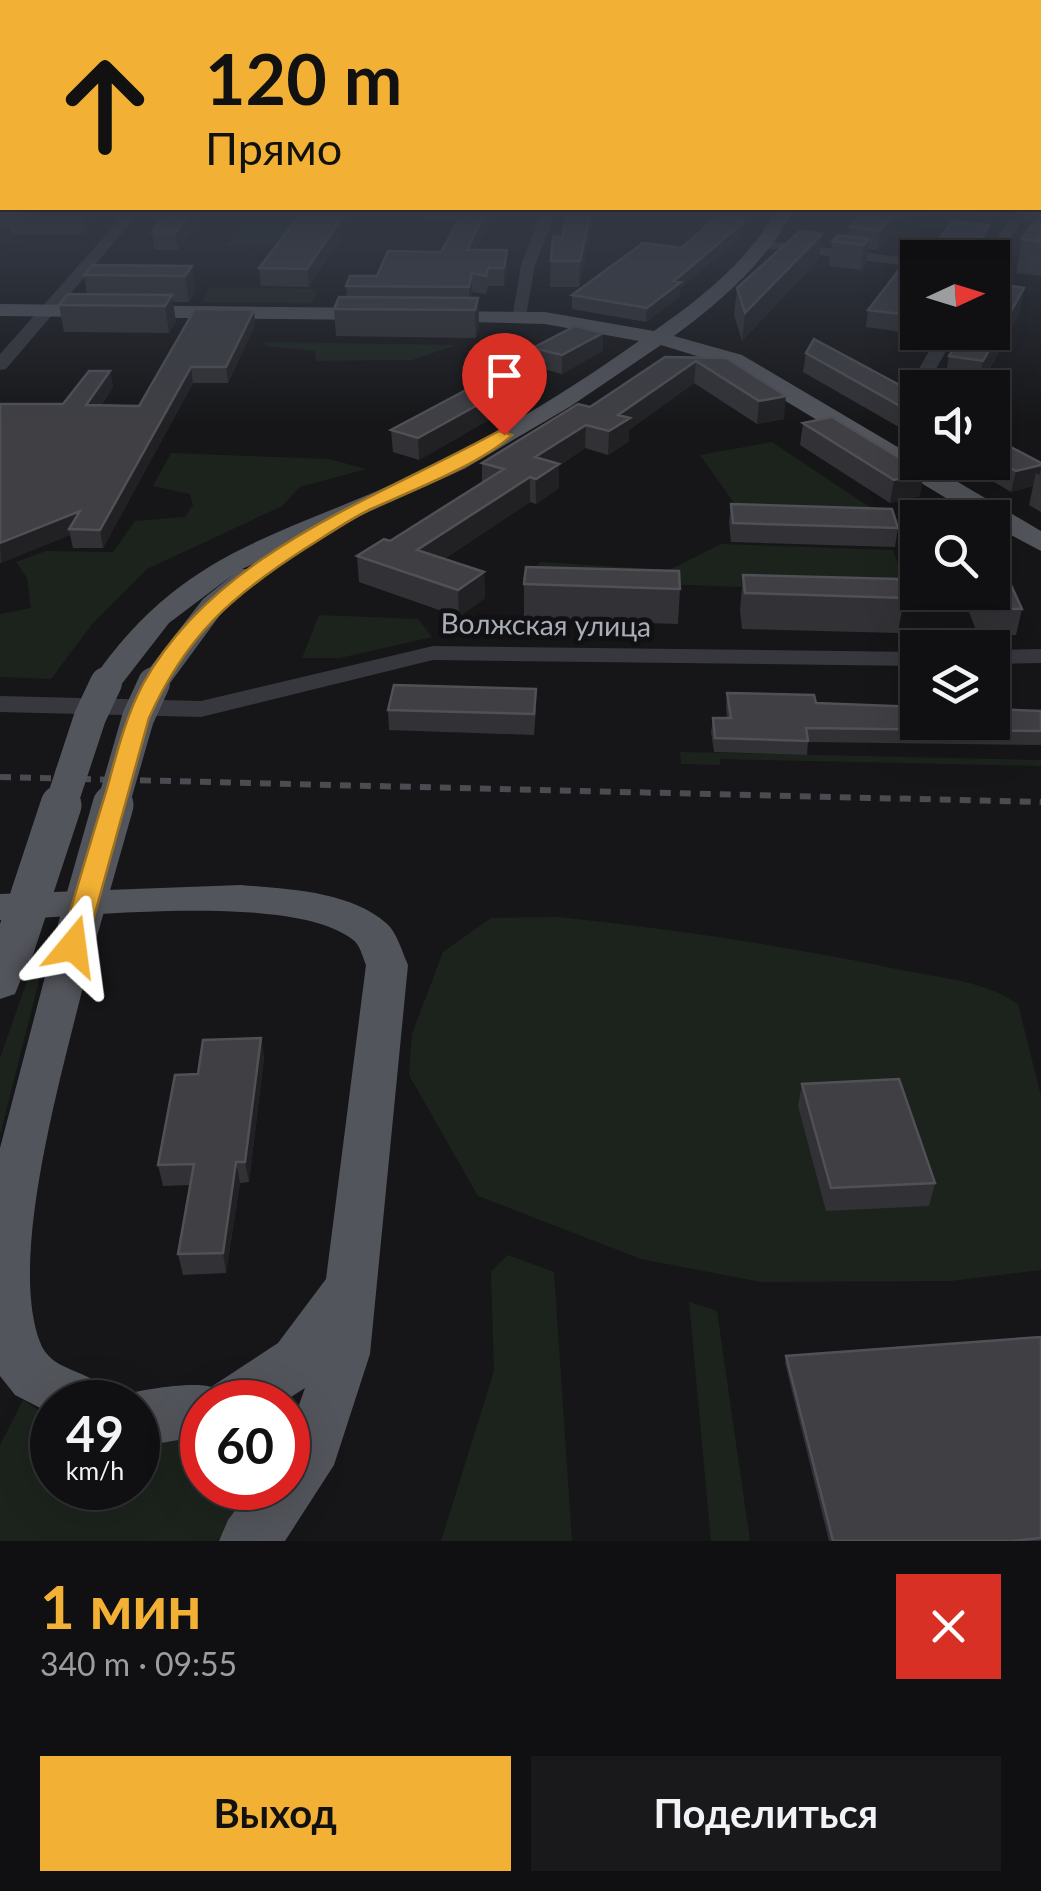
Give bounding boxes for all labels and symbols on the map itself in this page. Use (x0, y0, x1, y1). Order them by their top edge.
north arrow (900, 240, 1010, 350)
pin (462, 333, 547, 436)
street label: Волжская улица (441, 605, 652, 643)
position arrow (21, 894, 125, 998)
speed limit sign: 60 (180, 1380, 310, 1510)

